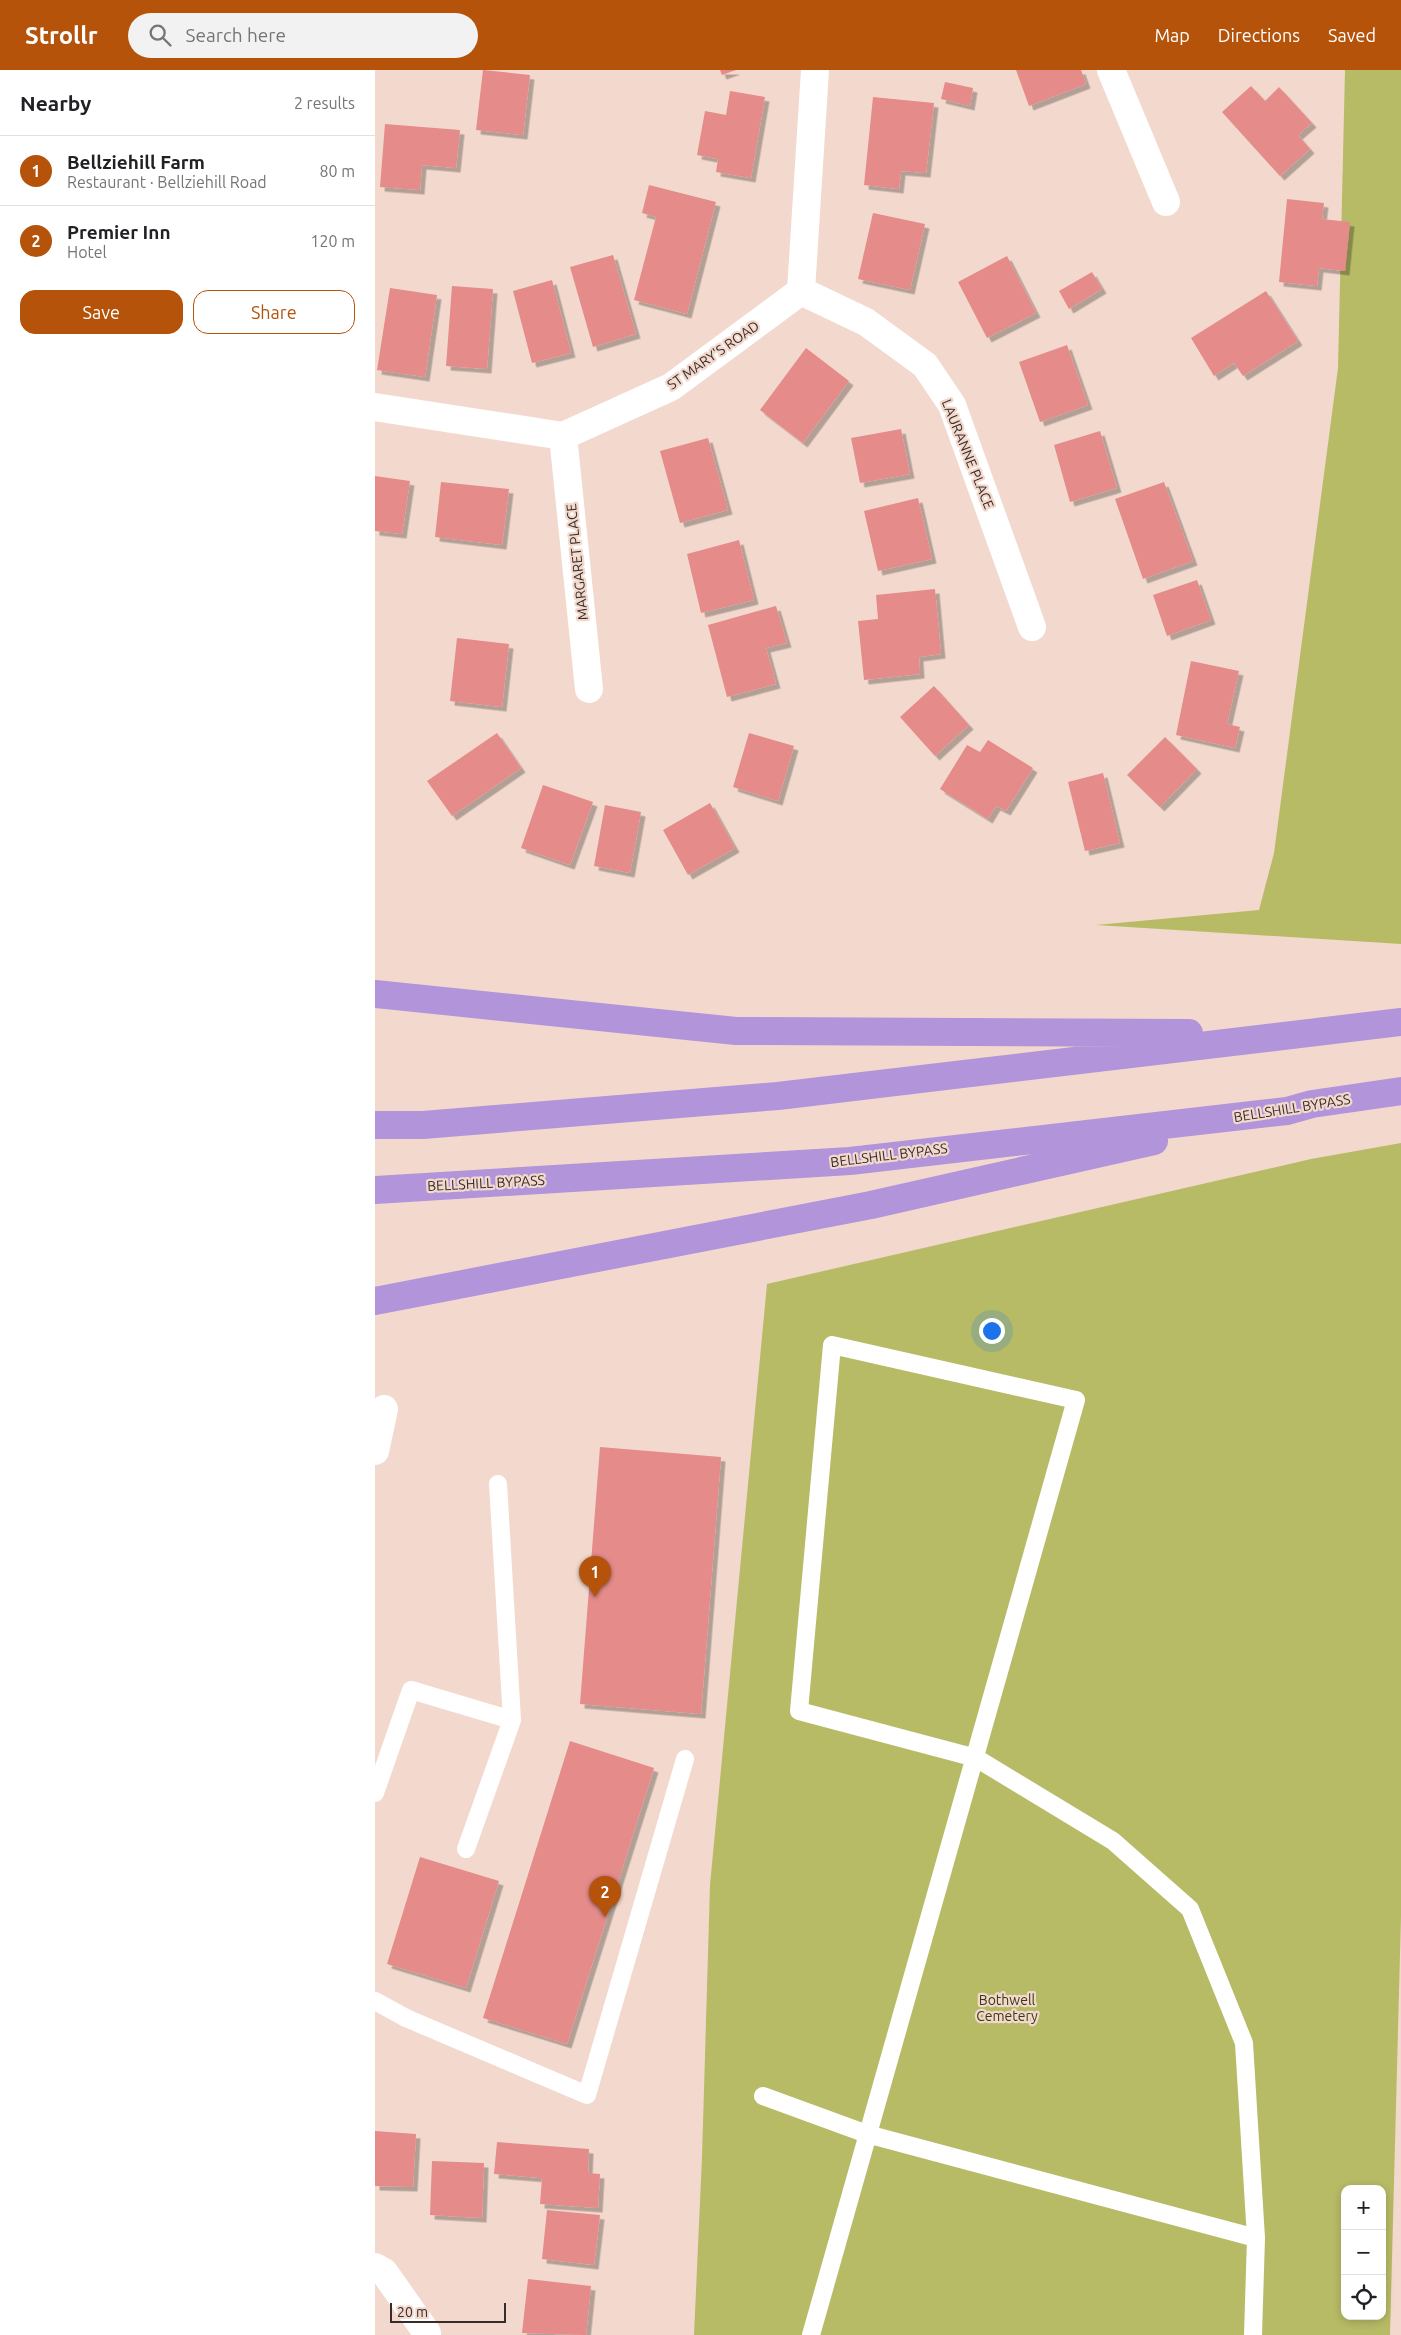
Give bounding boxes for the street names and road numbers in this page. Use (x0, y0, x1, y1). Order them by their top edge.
street label: ST MARY'S ROAD (664, 317, 762, 393)
street label: LAURANNE PLACE (939, 397, 997, 511)
street label: MARGARET PLACE (563, 503, 591, 621)
street label: BELLSHILL BYPASS (1233, 1091, 1351, 1125)
street label: BELLSHILL BYPASS (830, 1140, 948, 1170)
street label: BELLSHILL BYPASS (427, 1172, 545, 1194)

